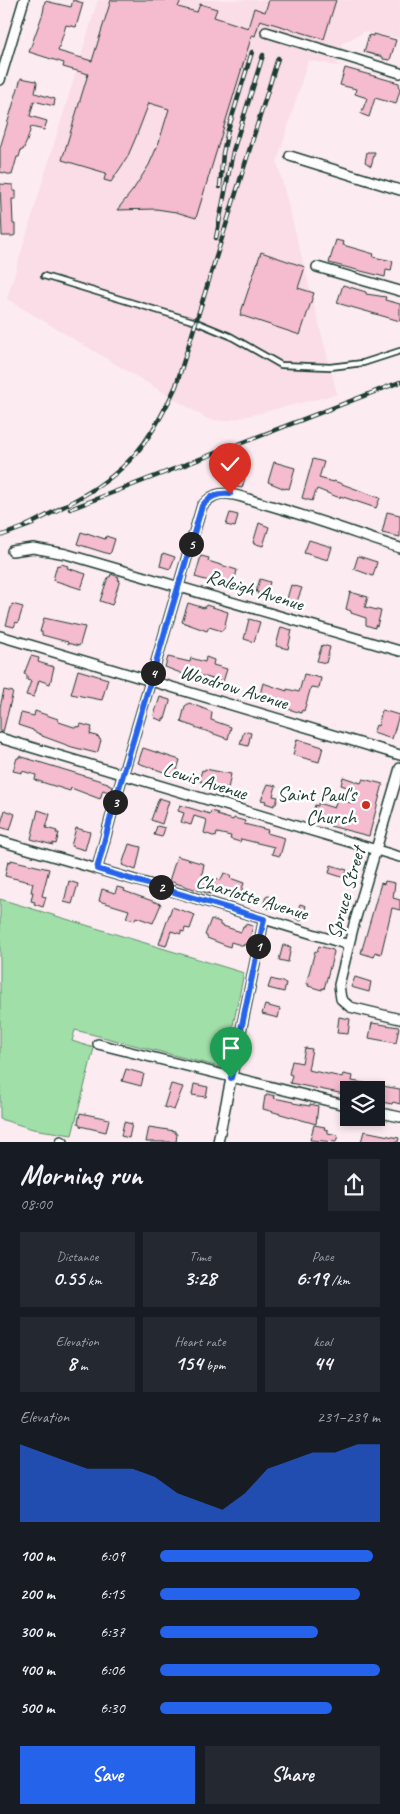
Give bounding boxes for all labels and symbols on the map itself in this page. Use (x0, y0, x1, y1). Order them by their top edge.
pin (209, 443, 251, 494)
pin: 5 (178, 532, 204, 556)
street label: Raleigh Avenue (204, 563, 308, 617)
street label: Woodrow Avenue (177, 659, 293, 716)
pin: 4 (140, 660, 166, 686)
street label: Lewis Avenue (160, 756, 252, 806)
place label: Saint Paul's Church (277, 782, 358, 830)
pin: 3 (102, 790, 128, 814)
marker: Saint Paul's Church (360, 799, 372, 811)
street label: Spruce Street (321, 841, 372, 942)
street label: Charlotte Avenue (193, 868, 312, 926)
pin: 2 (148, 874, 174, 900)
pin: 1 (246, 934, 270, 958)
pin (210, 1027, 252, 1078)

